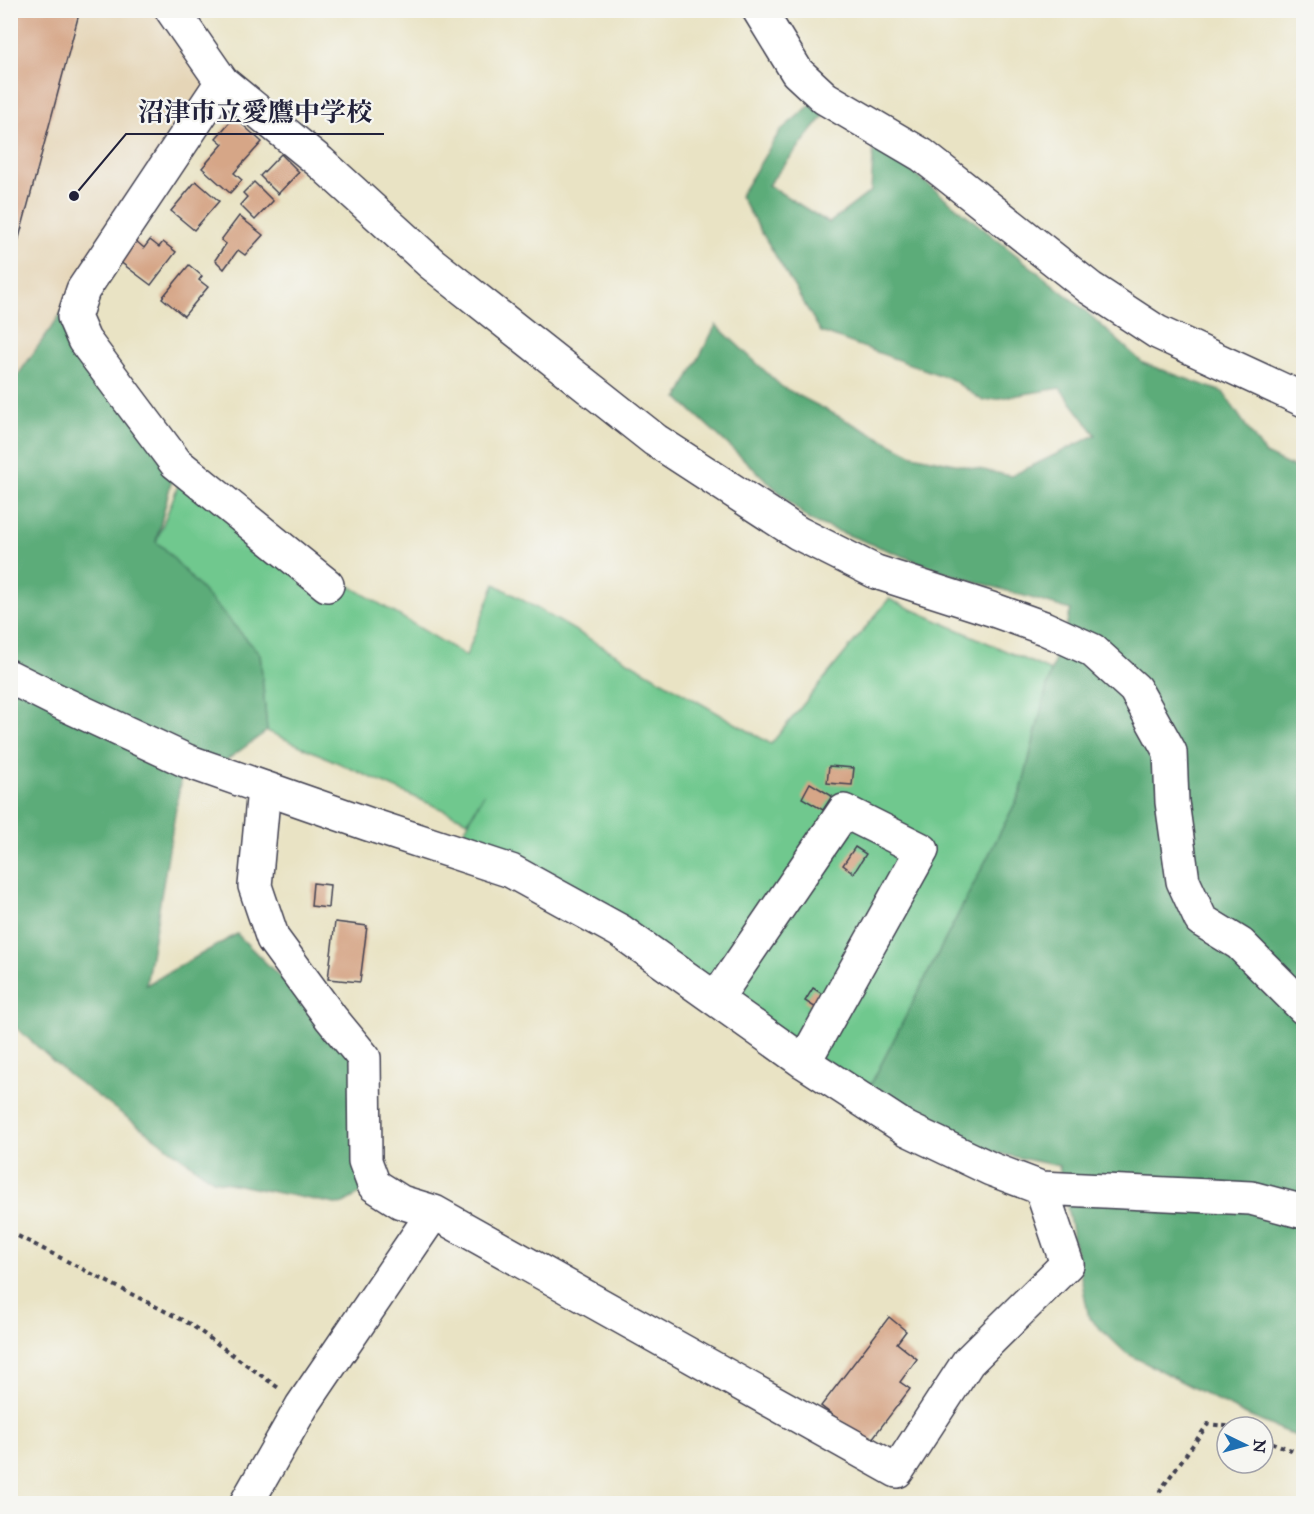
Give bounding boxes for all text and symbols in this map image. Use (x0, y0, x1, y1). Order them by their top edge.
callout: 沼津市立愛鷹中学校 (126, 90, 384, 134)
text: 沼津市立愛鷹中学校 (138, 96, 372, 128)
north arrow (1215, 1415, 1275, 1475)
text: N (1249, 1439, 1270, 1454)

